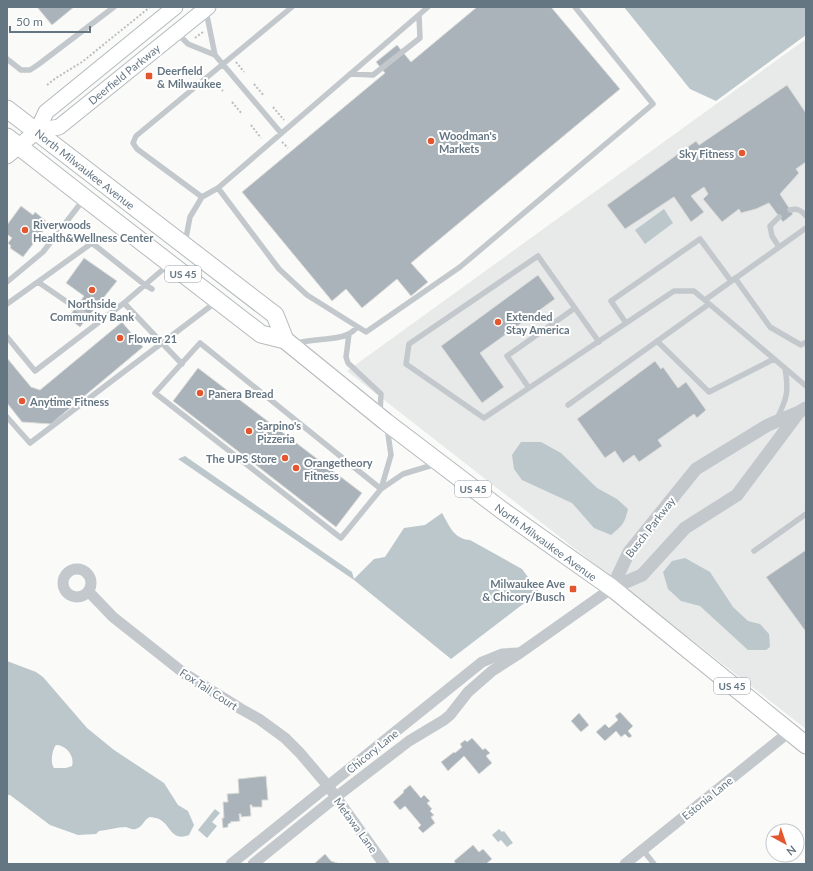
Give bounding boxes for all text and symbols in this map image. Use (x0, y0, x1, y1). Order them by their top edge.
scale bar (10, 8, 90, 34)
text: 50 m (16, 14, 43, 29)
street label: Deerfield Parkway (85, 41, 163, 107)
place label: Deerfield & Milwaukee (157, 64, 221, 90)
marker: Deerfield & Milwaukee (144, 71, 154, 81)
street label: North Milwaukee Avenue (33, 126, 137, 212)
place label: Woodman's Markets (439, 129, 497, 155)
marker: Woodman's Markets (426, 136, 436, 146)
place label: Sky Fitness (679, 147, 734, 160)
marker: Sky Fitness (737, 148, 747, 158)
place label: Riverwoods Health&Wellness Center (33, 218, 154, 244)
marker: Riverwoods Health&Wellness Center (20, 225, 30, 235)
road number: US 45 (165, 266, 201, 282)
marker: Northside Community Bank (87, 285, 97, 295)
place label: Northside Community Bank (50, 297, 134, 323)
place label: Extended Stay America (506, 310, 570, 336)
marker: Extended Stay America (493, 317, 503, 327)
place label: Flower 21 (128, 332, 177, 345)
marker: Flower 21 (115, 333, 125, 343)
place label: Panera Bread (208, 387, 273, 400)
marker: Panera Bread (195, 388, 205, 398)
place label: Anytime Fitness (29, 395, 109, 408)
marker: Anytime Fitness (17, 396, 27, 406)
place label: Sarpino's Pizzeria (257, 419, 301, 445)
marker: Sarpino's Pizzeria (244, 426, 254, 436)
place label: The UPS Store (206, 452, 277, 465)
marker: The UPS Store (280, 453, 290, 463)
place label: Orangetheory Fitness (304, 456, 373, 482)
marker: Orangetheory Fitness (291, 463, 301, 473)
road number: US 45 (455, 481, 491, 497)
street label: Busch Parkway (622, 494, 678, 560)
street label: North Milwaukee Avenue (493, 501, 600, 583)
place label: Milwaukee Ave & Chicory/Busch (482, 577, 565, 603)
marker: Milwaukee Ave & Chicory/Busch (568, 584, 578, 594)
street label: Fox Tail Court (178, 666, 240, 712)
road number: US 45 (714, 678, 750, 694)
street label: Chicory Lane (344, 726, 401, 776)
street label: Estonia Lane (679, 774, 735, 822)
street label: Metawa Lane (332, 795, 381, 855)
north arrow (765, 823, 805, 863)
text: N (784, 843, 799, 859)

